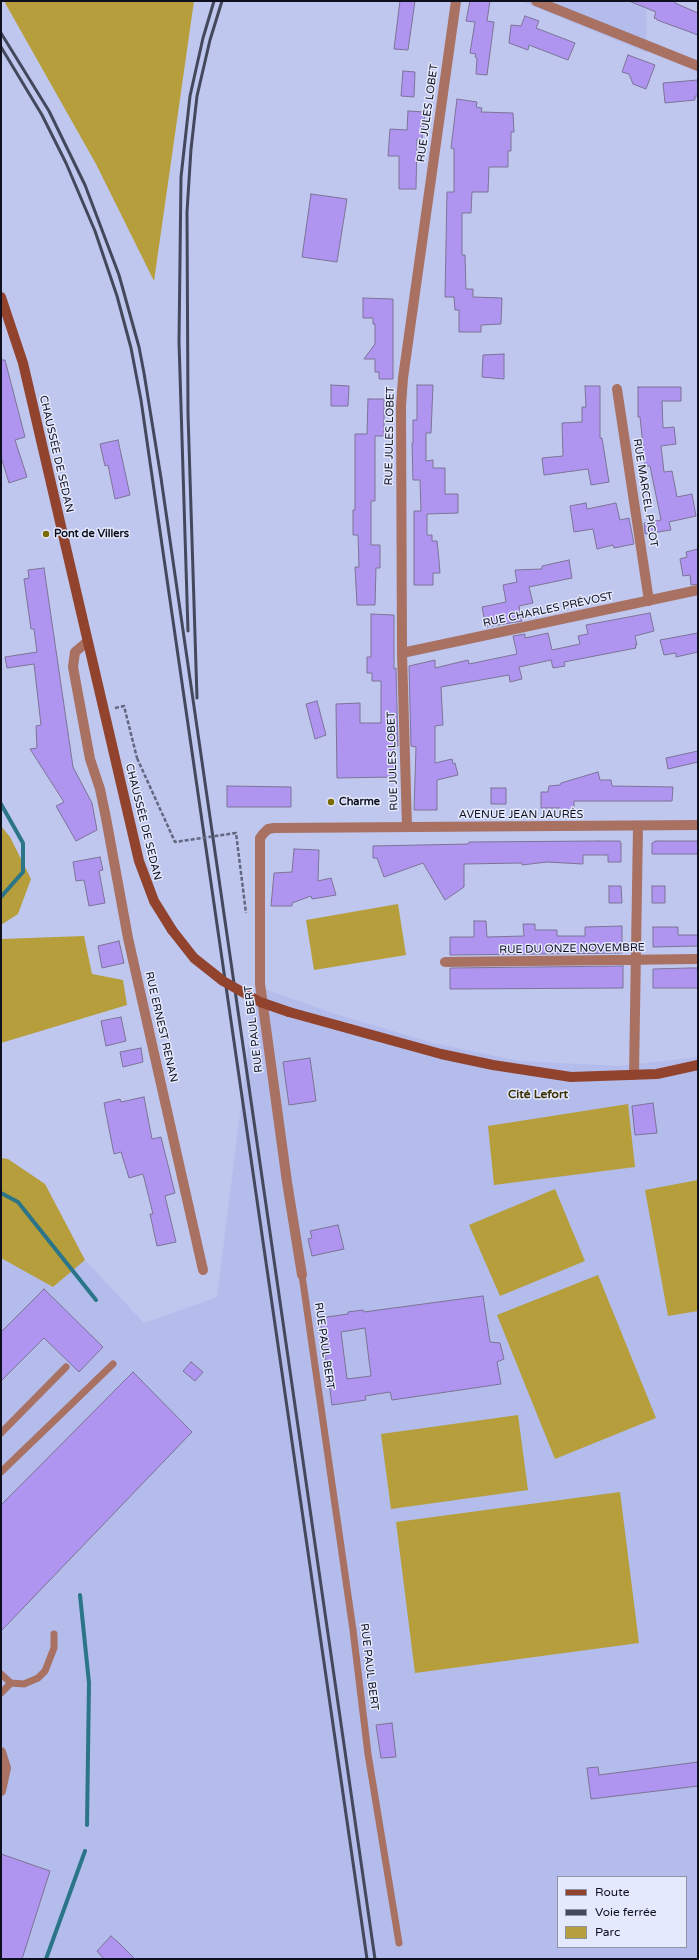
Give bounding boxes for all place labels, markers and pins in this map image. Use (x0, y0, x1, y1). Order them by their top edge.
place label: Pont de Villers (54, 527, 129, 541)
marker: Pont de Villers (41, 529, 51, 539)
place label: Charme (339, 795, 380, 809)
marker: Charme (326, 797, 336, 807)

